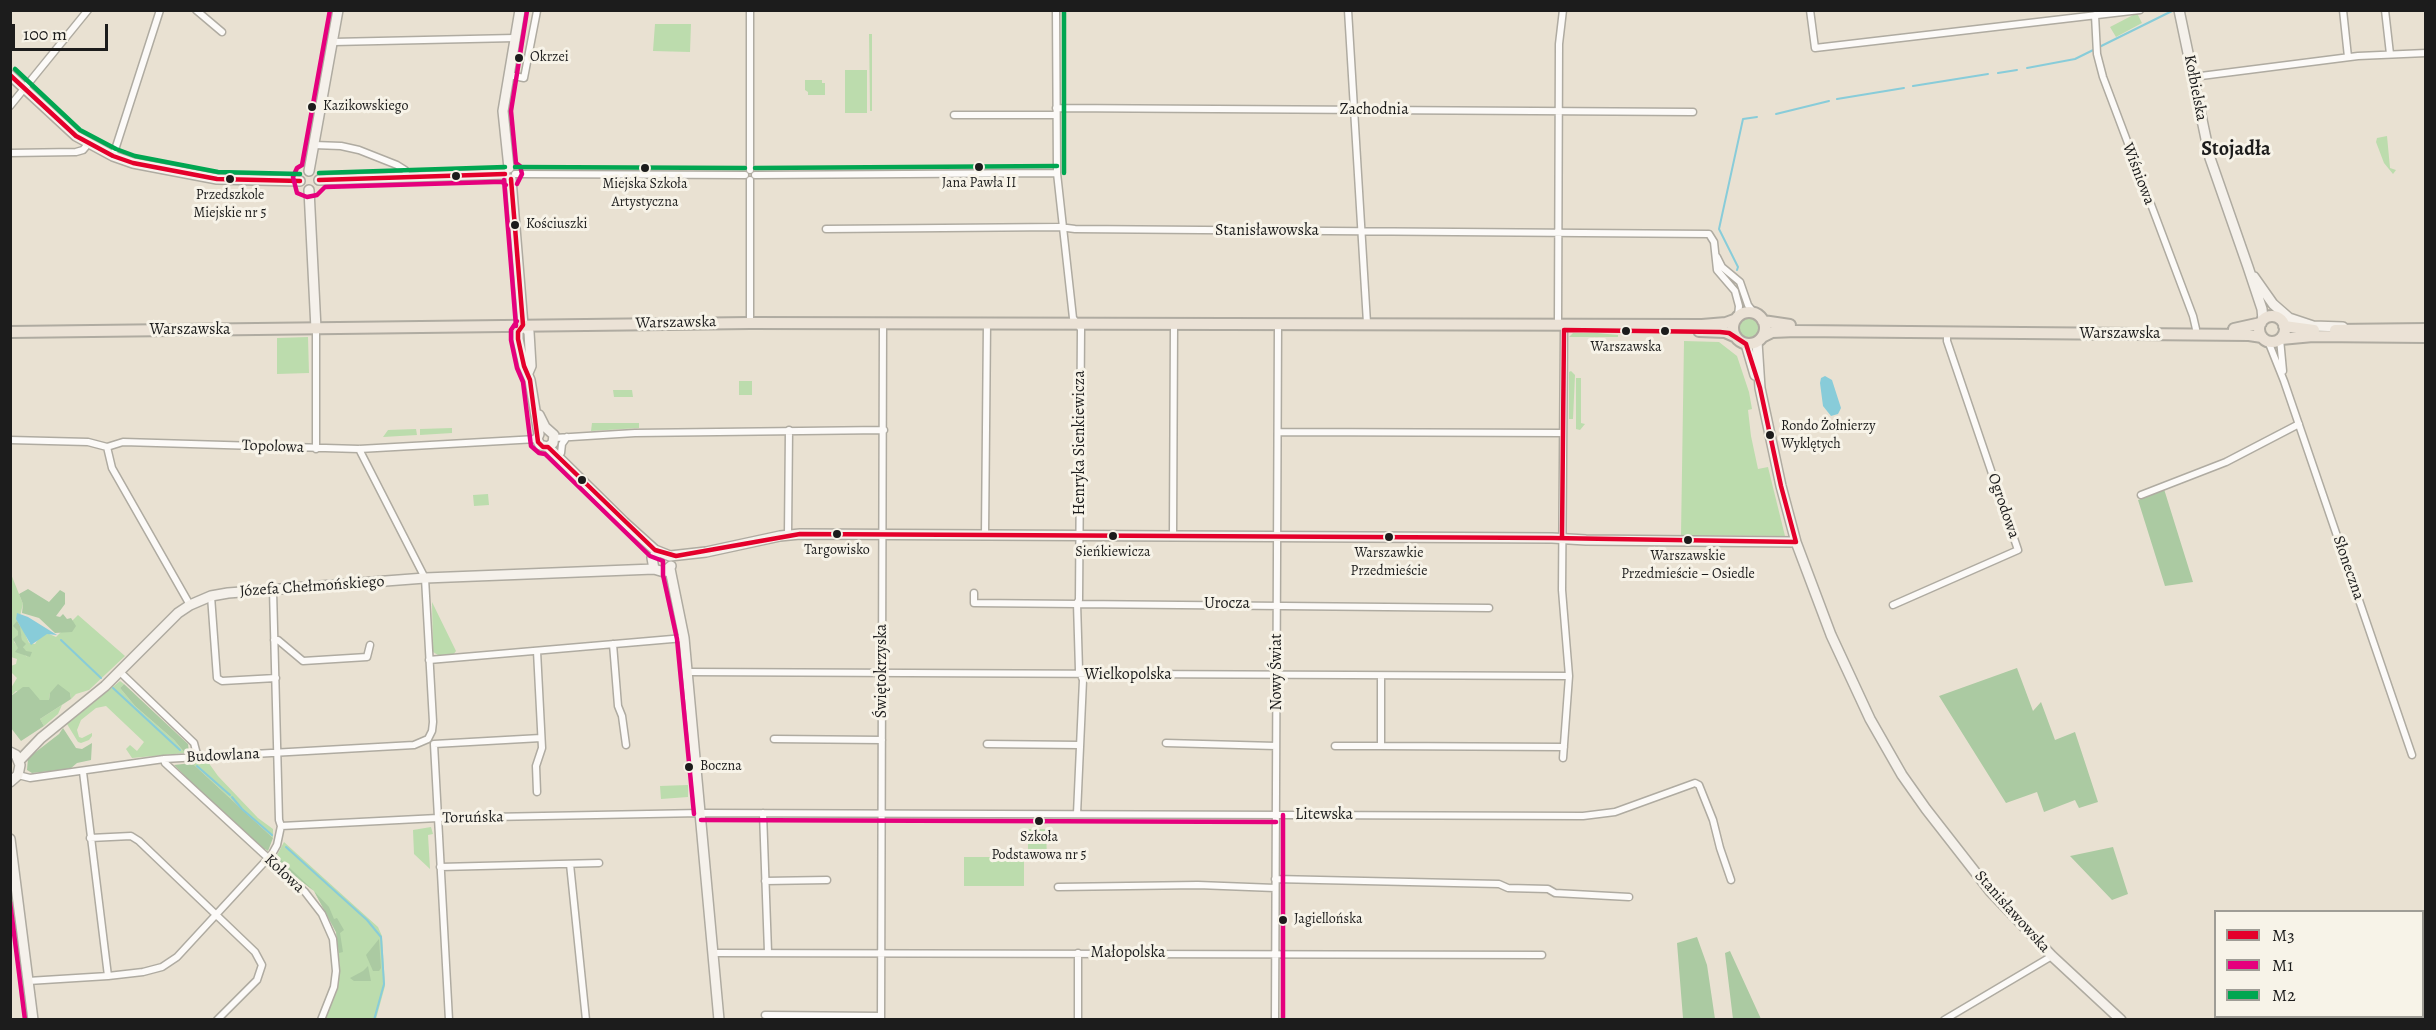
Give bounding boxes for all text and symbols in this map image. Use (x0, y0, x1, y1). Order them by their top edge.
scale bar (15, 12, 111, 50)
text: 100 m (23, 22, 67, 46)
place label: Okrzei (530, 50, 569, 66)
marker: Okrzei (513, 52, 525, 64)
street label: Kołbielska (2179, 53, 2211, 123)
place label: Kazikowskiego (323, 99, 409, 115)
street label: Zachodnia (1339, 100, 1409, 120)
marker: Kazikowskiego (306, 101, 318, 113)
district label: Stojadła (2201, 138, 2271, 162)
street label: Wiśniowa (2117, 140, 2159, 208)
marker: Jana Pawła II (973, 161, 985, 173)
marker: Miejska Szkoła Artystyczna (639, 162, 651, 174)
unlabelled marker (450, 170, 462, 182)
marker: Przedszkole Miejskie nr 5 (224, 173, 236, 185)
place label: Jana Pawła II (942, 176, 1016, 192)
place label: Miejska Szkoła Artystyczna (603, 177, 687, 210)
place label: Przedszkole Miejskie nr 5 (194, 188, 266, 220)
place label: Kościuszki (526, 217, 587, 233)
marker: Kościuszki (509, 219, 521, 231)
street label: Stanisławowska (1215, 221, 1319, 241)
street label: Warszawska (635, 313, 717, 333)
street label: Warszawska (150, 320, 230, 340)
street label: Warszawska (2080, 324, 2160, 344)
marker: Warszawska (1620, 325, 1632, 337)
unlabelled marker (1659, 325, 1671, 337)
place label: Warszawska (1591, 340, 1661, 356)
street label: Henryka Sienkiewicza (1070, 370, 1090, 516)
place label: Rondo Żołnierzy Wyklętych (1781, 419, 1875, 452)
marker: Rondo Żołnierzy Wyklętych (1764, 429, 1776, 441)
street label: Topolowa (242, 436, 304, 458)
street label: Ogrodowa (1983, 471, 2023, 541)
unlabelled marker (576, 474, 588, 486)
marker: Targowisko (831, 528, 843, 540)
marker: Sieńkiewicza (1107, 530, 1119, 542)
marker: Warszawkie Przedmieście (1383, 531, 1395, 543)
street label: Słoneczna (2328, 533, 2368, 603)
marker: Warszawskie Przedmieście – Osiedle (1682, 534, 1694, 546)
place label: Targowisko (804, 543, 870, 559)
place label: Sieńkiewicza (1075, 545, 1151, 561)
place label: Warszawkie Przedmieście (1351, 546, 1427, 578)
place label: Warszawskie Przedmieście – Osiedle (1621, 549, 1755, 582)
street label: Józefa Chełmońskiego (239, 572, 385, 602)
street label: Urocza (1204, 594, 1250, 614)
street label: Świętokrzyska (872, 624, 892, 718)
street label: Nowy Świat (1267, 633, 1287, 711)
street label: Wielkopolska (1084, 665, 1172, 685)
street label: Budowlana (186, 744, 260, 768)
place label: Boczna (700, 759, 742, 775)
marker: Boczna (683, 761, 695, 773)
street label: Litewska (1295, 805, 1353, 825)
street label: Toruńska (442, 808, 504, 828)
marker: Szkoła Podstawowa nr 5 (1033, 815, 1045, 827)
place label: Szkoła Podstawowa nr 5 (991, 830, 1087, 862)
street label: Kołowa (260, 851, 308, 897)
street label: Stanisławowska (1970, 867, 2054, 957)
legend (2214, 910, 2424, 1018)
place label: Jagiellońska (1294, 912, 1362, 928)
marker: Jagiellońska (1277, 914, 1289, 926)
text: M3 (2272, 923, 2295, 947)
street label: Małopolska (1091, 943, 1165, 963)
text: M1 (2272, 953, 2293, 977)
text: M2 (2272, 983, 2296, 1007)

